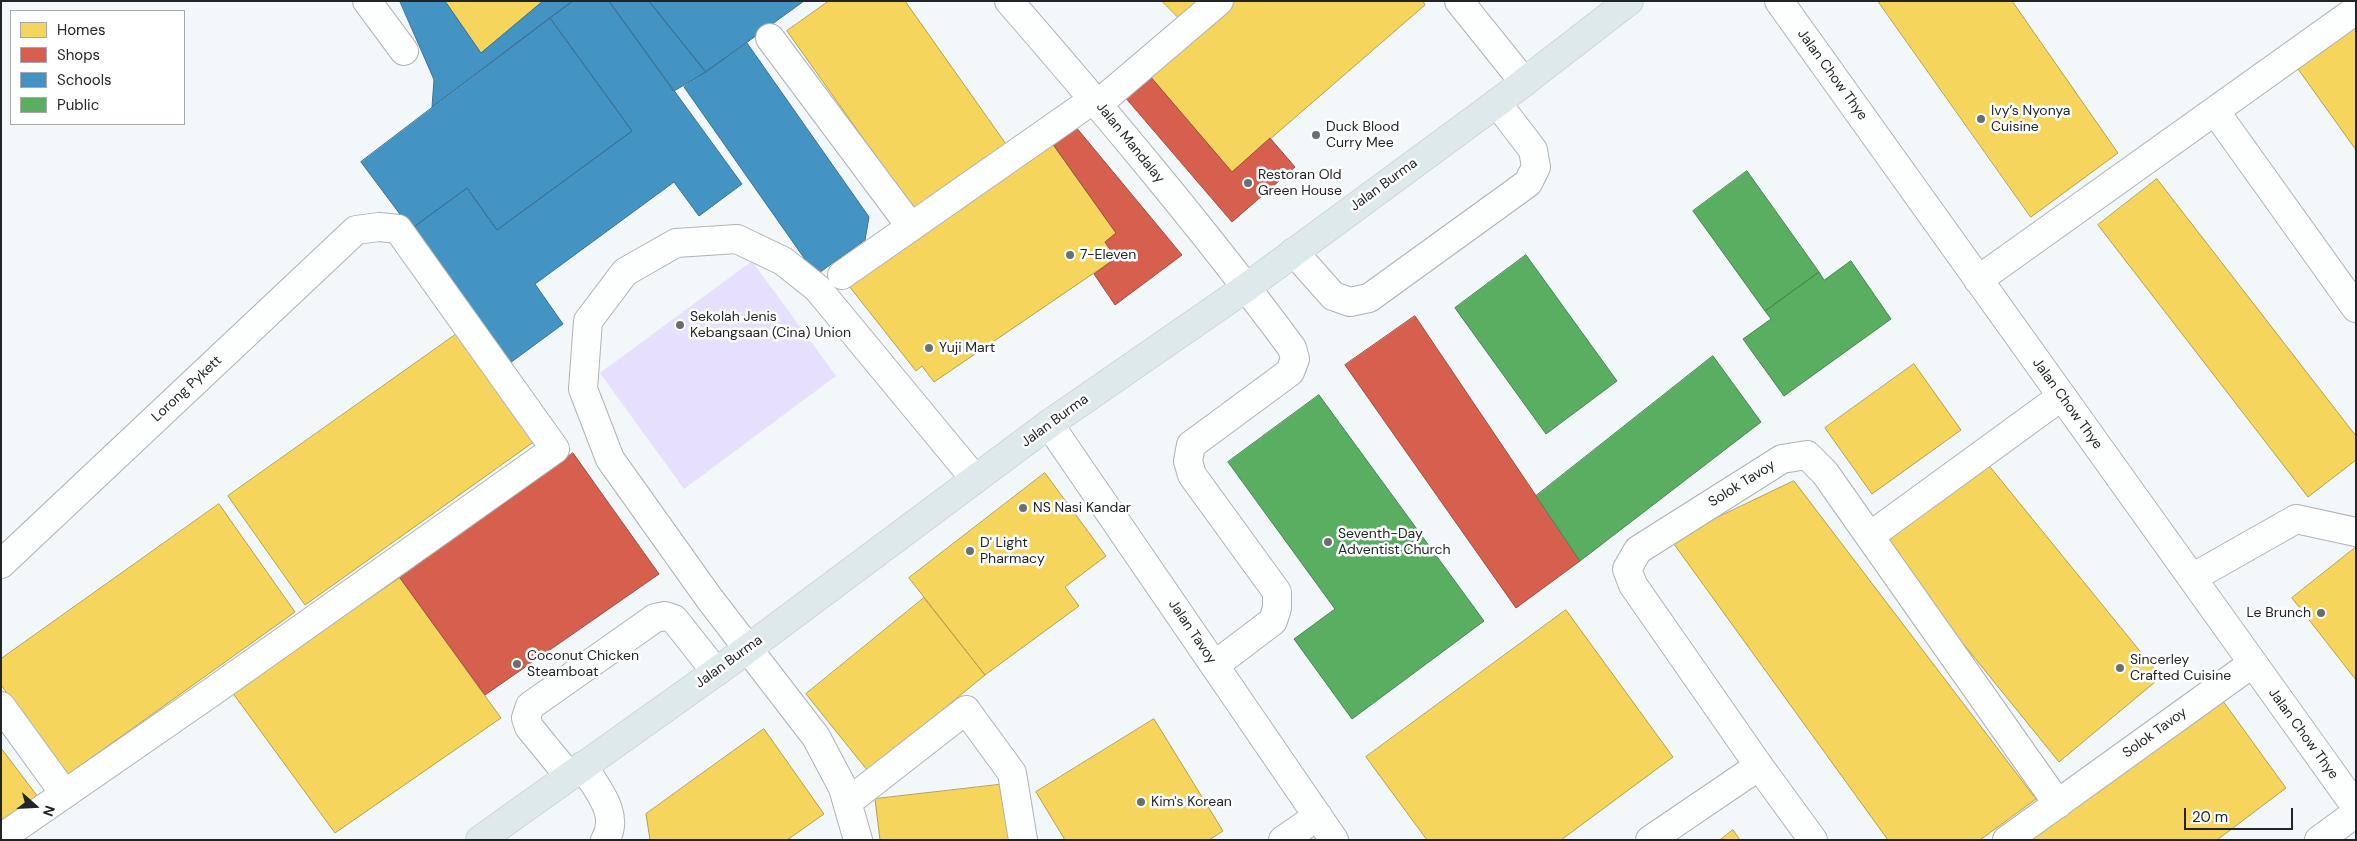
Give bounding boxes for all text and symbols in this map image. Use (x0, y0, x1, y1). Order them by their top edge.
legend (10, 10, 185, 125)
text: Homes (57, 20, 106, 40)
street label: Jalan Chow Thye (1793, 26, 1871, 124)
text: Shops (57, 45, 100, 65)
text: Schools (57, 70, 112, 90)
text: Public (57, 95, 99, 115)
street label: Jalan Mandalay (1092, 99, 1168, 187)
place label: Ivy’s Nyonya Cuisine (1991, 103, 2070, 136)
marker: Ivy’s Nyonya Cuisine (1975, 113, 1987, 125)
place label: Duck Blood Curry Mee (1326, 119, 1399, 152)
marker: Duck Blood Curry Mee (1310, 129, 1322, 141)
street label: Jalan Burma (1347, 155, 1421, 215)
place label: Restoran Old Green House (1258, 167, 1342, 200)
marker: Restoran Old Green House (1242, 177, 1254, 189)
place label: 7-Eleven (1080, 247, 1136, 263)
marker: 7-Eleven (1064, 249, 1076, 261)
place label: Sekolah Jenis Kebangsaan (Cina) Union (690, 309, 851, 342)
marker: Sekolah Jenis Kebangsaan (Cina) Union (674, 319, 686, 331)
place label: Yuji Mart (939, 340, 995, 356)
marker: Yuji Mart (923, 342, 935, 354)
street label: Lorong Pykett (149, 352, 225, 426)
street label: Jalan Chow Thye (2028, 355, 2106, 453)
street label: Jalan Burma (1018, 391, 1092, 451)
street label: Solok Tavoy (1706, 457, 1778, 511)
place label: NS Nasi Kandar (1033, 500, 1131, 516)
marker: NS Nasi Kandar (1017, 502, 1029, 514)
place label: Seventh-Day Adventist Church (1338, 526, 1451, 558)
place label: D' Light Pharmacy (980, 535, 1045, 568)
marker: Seventh-Day Adventist Church (1322, 536, 1334, 548)
marker: D' Light Pharmacy (964, 545, 976, 557)
street label: Jalan Tavoy (1164, 597, 1220, 667)
place label: Le Brunch (2247, 605, 2311, 621)
marker: Le Brunch (2315, 607, 2327, 619)
street label: Jalan Burma (692, 632, 766, 692)
place label: Coconut Chicken Steamboat (527, 648, 639, 680)
place label: Sincerley Crafted Cuisine (2130, 652, 2231, 684)
marker: Coconut Chicken Steamboat (511, 658, 523, 670)
marker: Sincerley Crafted Cuisine (2114, 662, 2126, 674)
street label: Jalan Chow Thye (2264, 685, 2342, 783)
street label: Solok Tavoy (2120, 704, 2190, 762)
north arrow (10, 781, 60, 831)
place label: Kim's Korean (1151, 794, 1232, 810)
marker: Kim's Korean (1135, 796, 1147, 808)
scale bar (2187, 798, 2296, 830)
text: N (39, 803, 59, 819)
text: 20 m (2192, 807, 2228, 827)

